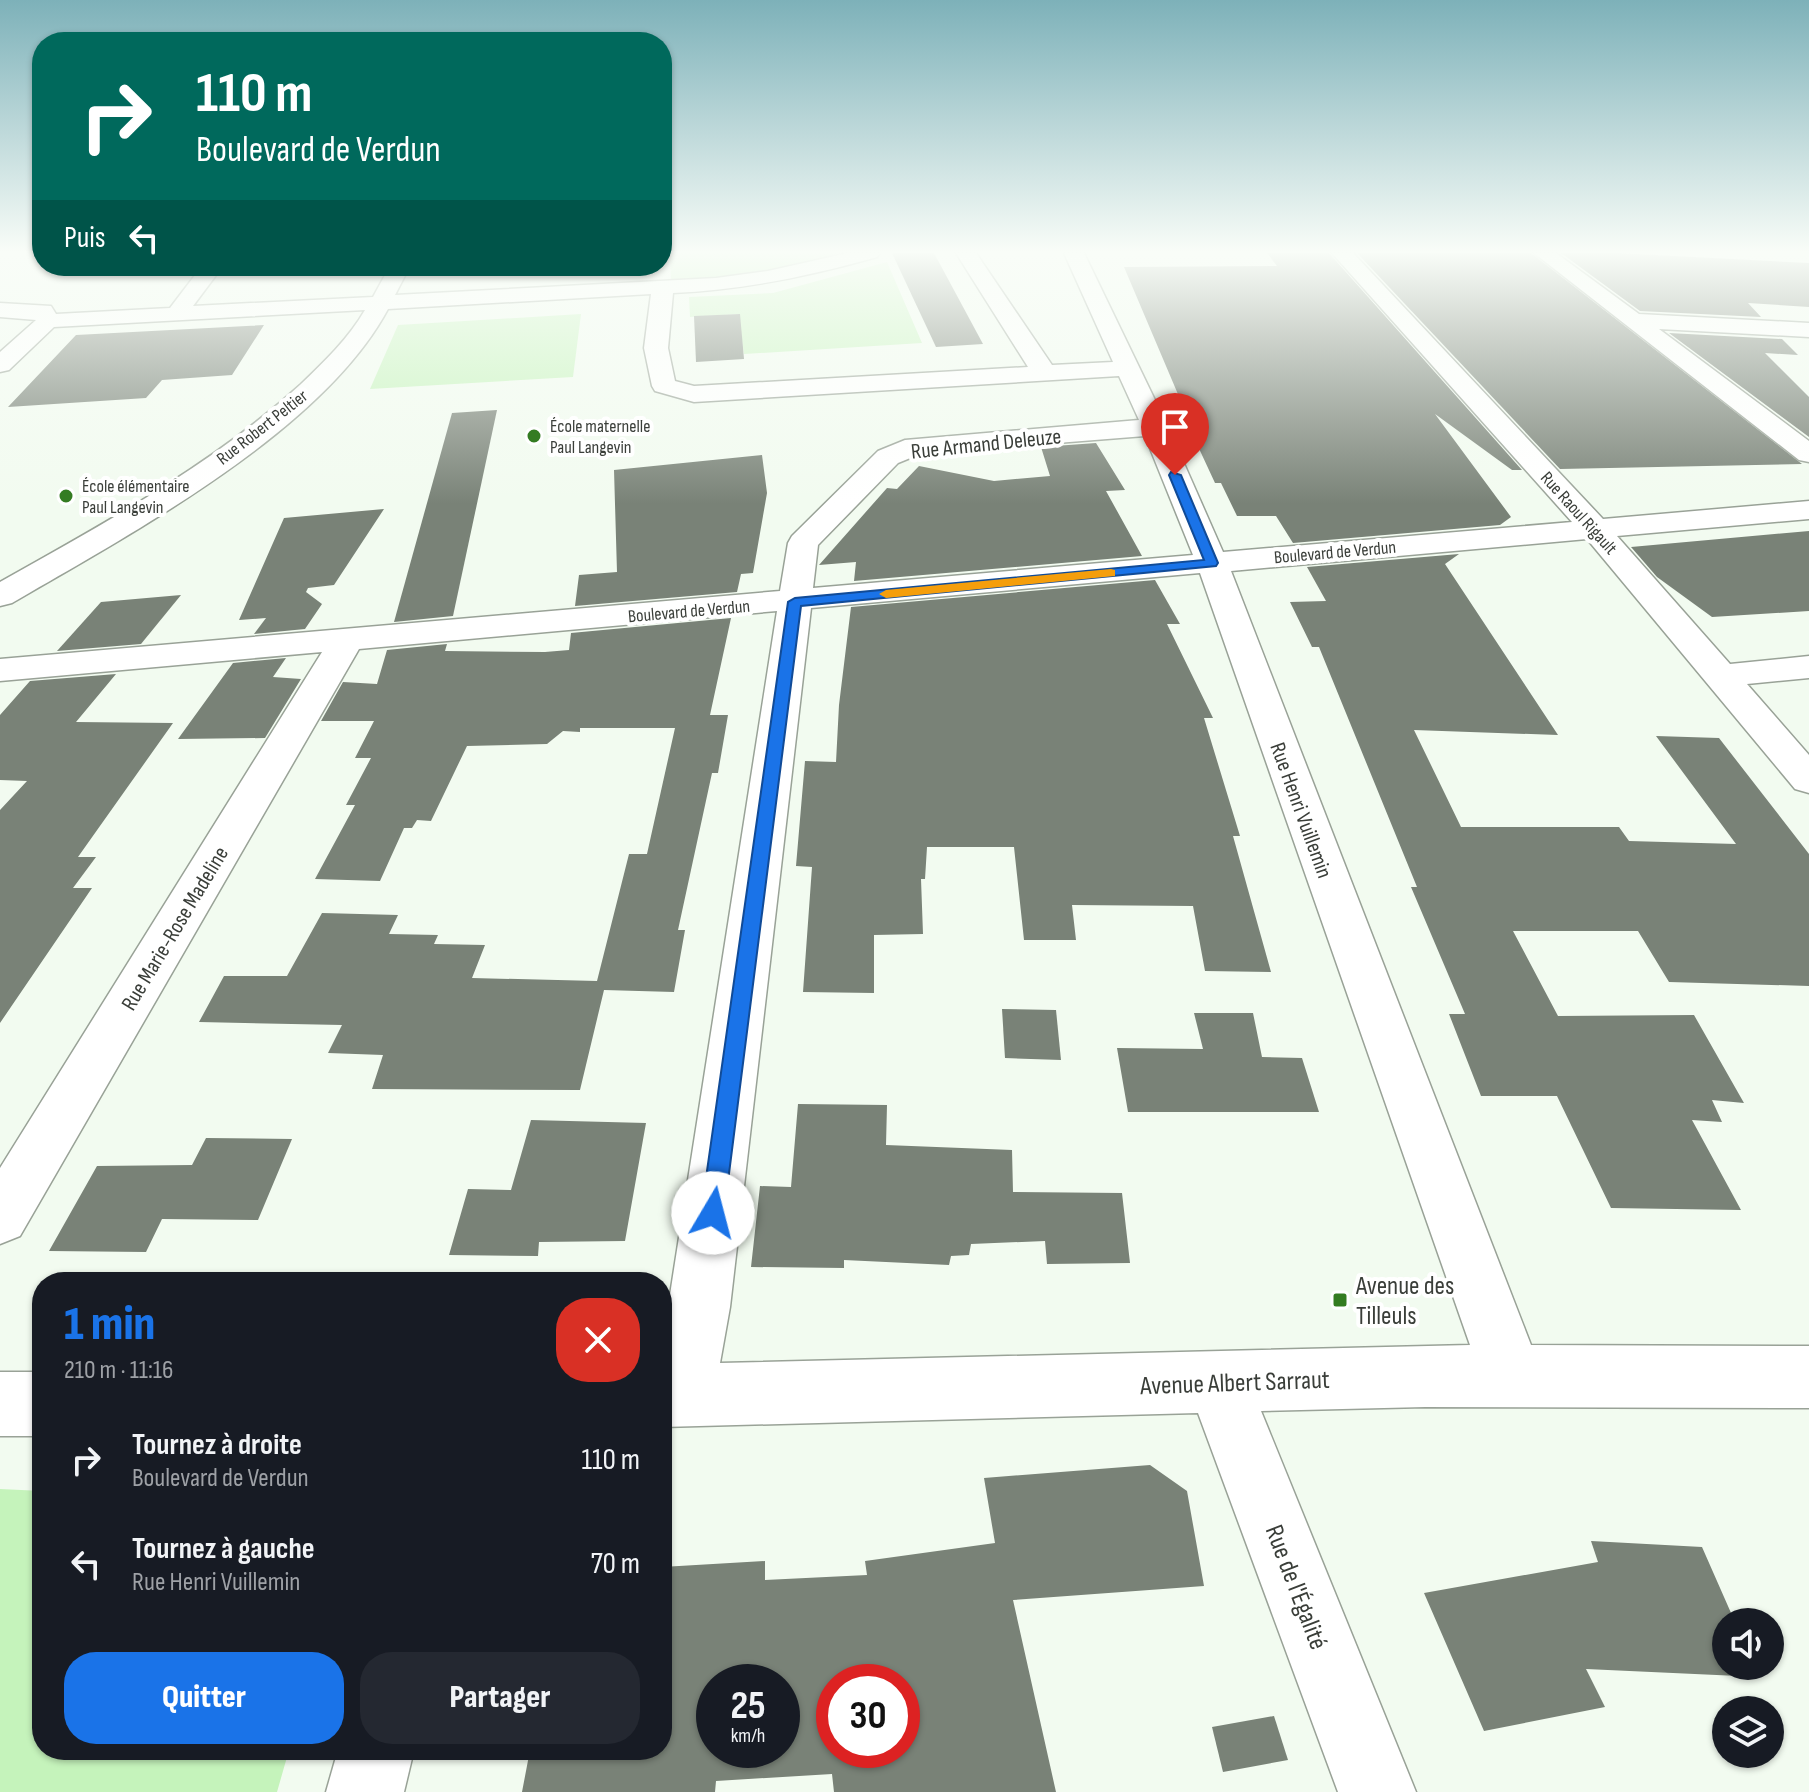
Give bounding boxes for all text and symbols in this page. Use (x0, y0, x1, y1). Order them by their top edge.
text: 110 m (196, 61, 312, 128)
icon: right (64, 64, 168, 168)
text: Boulevard de Verdun (196, 129, 441, 172)
icon: left (122, 216, 166, 260)
text: Puis (64, 220, 106, 256)
street label: Rue Robert Peltier (213, 385, 312, 469)
pin (1141, 393, 1209, 475)
icon: arrive (1153, 405, 1197, 449)
place label: École maternelle Paul Langevin (550, 416, 650, 458)
street label: Rue Armand Deleuze (910, 423, 1063, 466)
marker: École maternelle Paul Langevin (525, 427, 543, 445)
street label: Rue Raoul Rigault (1536, 468, 1622, 559)
place label: École élémentaire Paul Langevin (82, 476, 190, 518)
marker: École élémentaire Paul Langevin (57, 487, 75, 505)
street label: Boulevard de Verdun (1273, 537, 1397, 568)
street label: Boulevard de Verdun (627, 596, 751, 627)
street label: Rue Henri Vuillemin (1264, 739, 1338, 882)
street label: Rue Marie-Rose Madeline (116, 842, 235, 1016)
position arrow (671, 1171, 755, 1255)
place label: Avenue des Tilleuls (1355, 1271, 1454, 1332)
marker: Avenue des Tilleuls (1331, 1291, 1349, 1309)
text: 1 min (64, 1296, 155, 1353)
button: close (556, 1298, 640, 1382)
text: 210 m · 11:16 (64, 1355, 173, 1386)
street label: Avenue Albert Sarraut (1139, 1365, 1330, 1402)
text: Tournez à droite (132, 1427, 302, 1463)
icon: right (64, 1438, 108, 1482)
text: 110 m (582, 1442, 640, 1478)
text: Boulevard de Verdun (132, 1463, 309, 1494)
street label: Rue de l'Égalité (1258, 1521, 1334, 1654)
text: Tournez à gauche (132, 1531, 315, 1567)
icon: left (64, 1542, 108, 1586)
text: 70 m (591, 1546, 640, 1582)
text: Rue Henri Vuillemin (132, 1567, 300, 1598)
map controls (1712, 1608, 1784, 1768)
button: sound (1712, 1608, 1784, 1680)
button: Quitter (64, 1652, 344, 1744)
button: Partager (360, 1652, 640, 1744)
speed limit sign: 30 (816, 1664, 920, 1768)
text: 25 (730, 1682, 766, 1730)
button: layers (1712, 1696, 1784, 1768)
text: km/h (731, 1724, 765, 1748)

